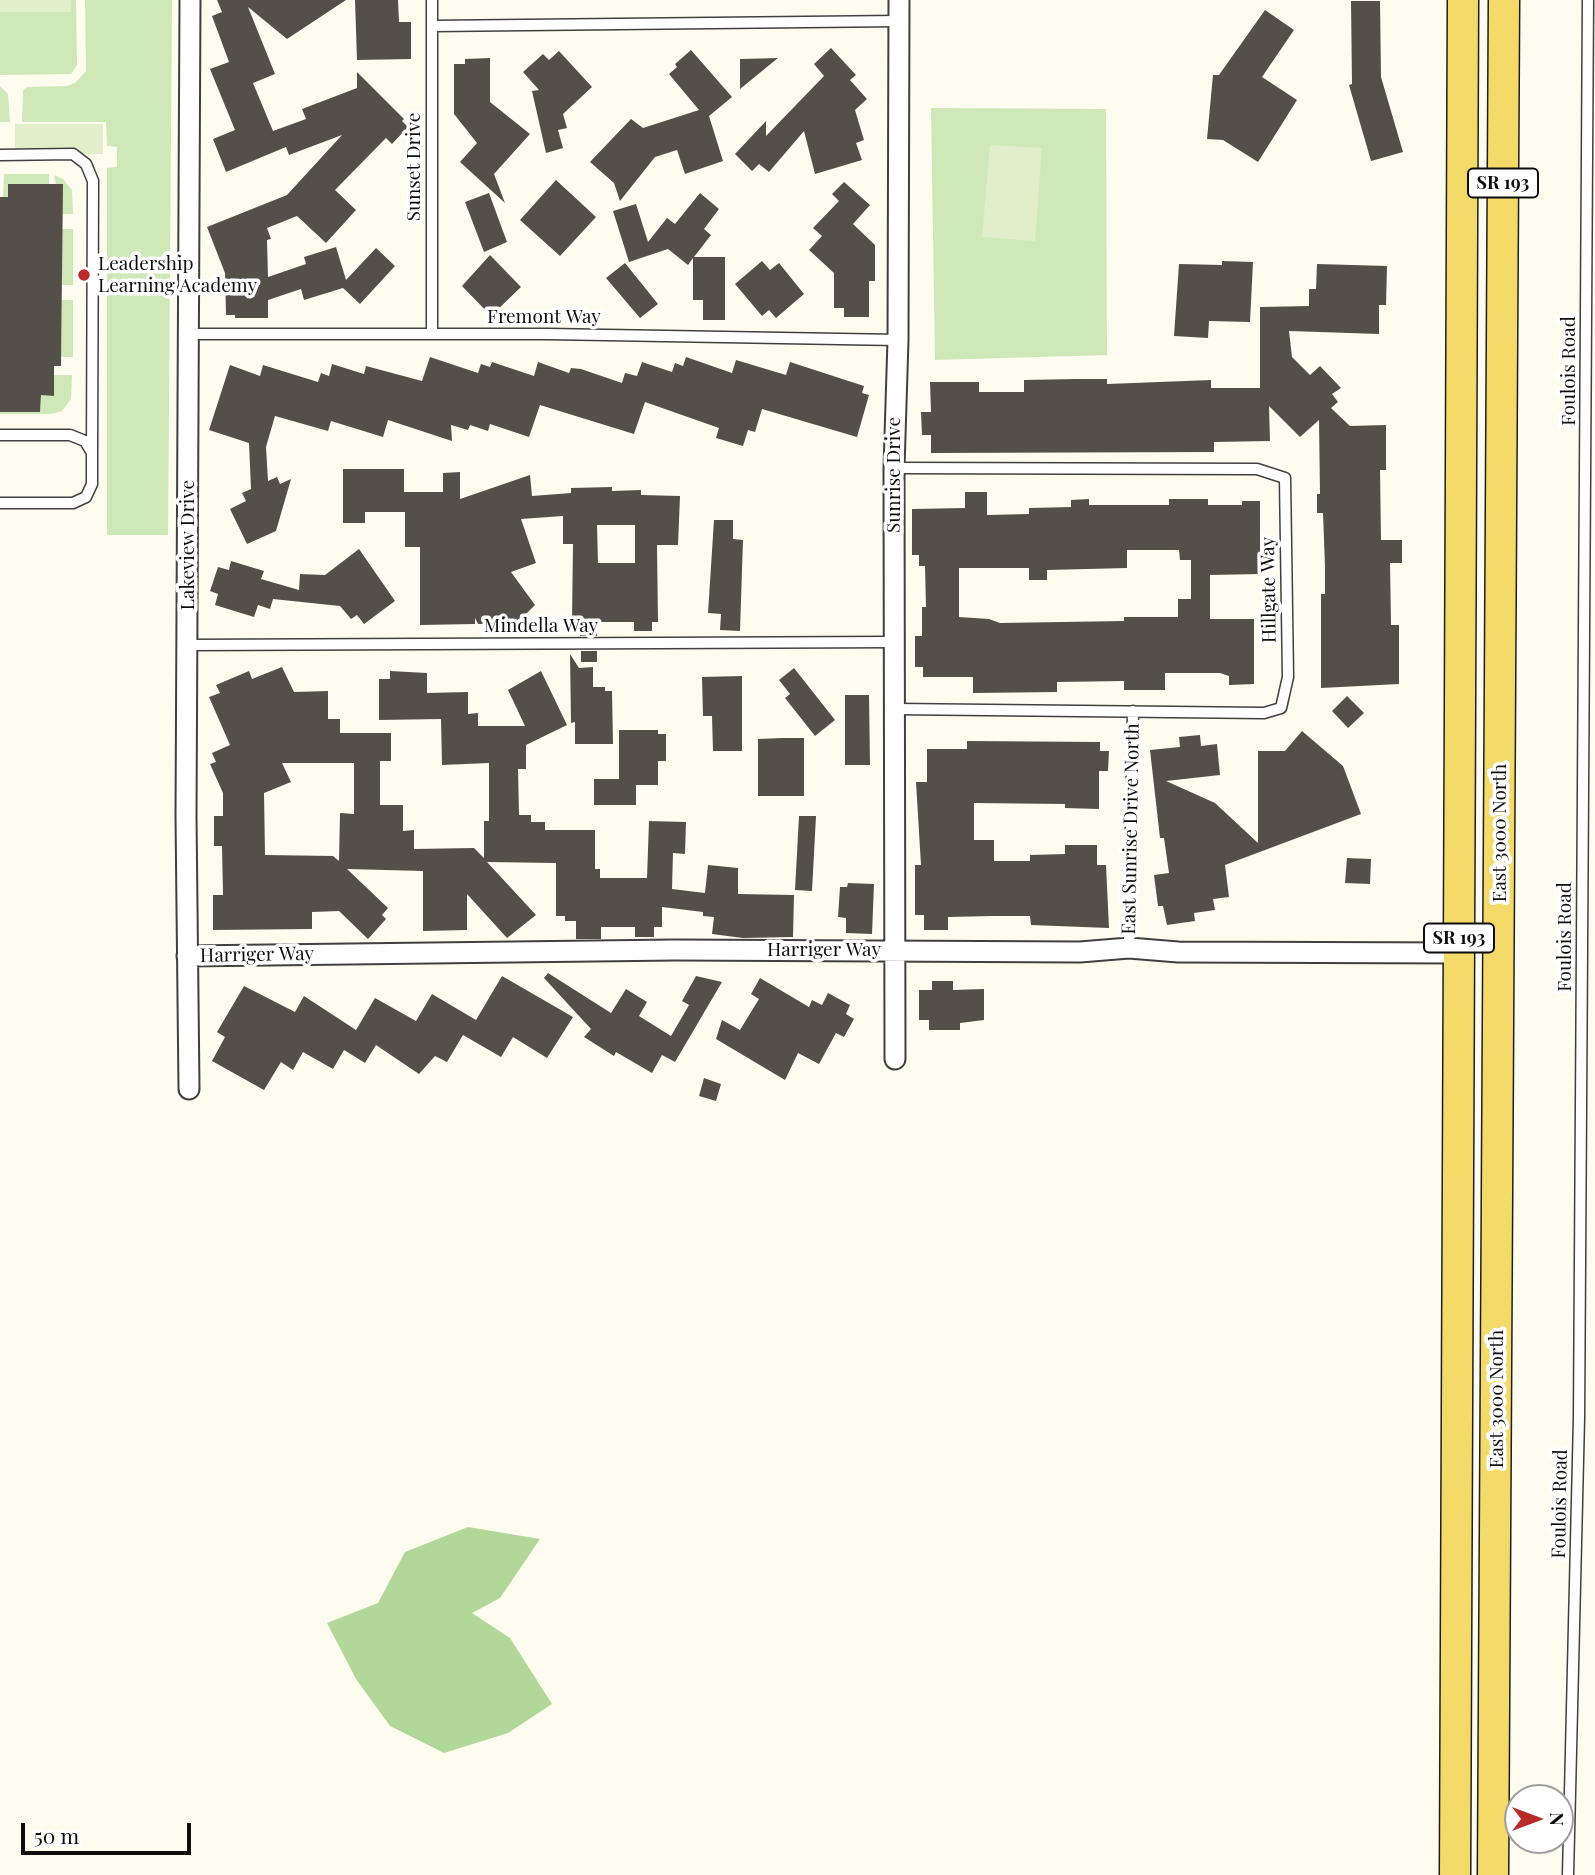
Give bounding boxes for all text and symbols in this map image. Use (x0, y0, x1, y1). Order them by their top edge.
street label: Sunset Drive (403, 113, 425, 221)
road number: SR 193 (1468, 168, 1538, 198)
place label: Leadership Learning Academy (98, 253, 257, 297)
marker: Leadership Learning Academy (76, 267, 92, 283)
street label: Fremont Way (487, 306, 601, 328)
street label: Foulois Road (1558, 316, 1580, 426)
street label: Sunrise Drive (883, 417, 905, 533)
street label: Lakeview Drive (177, 480, 199, 610)
street label: Hillgate Way (1257, 537, 1281, 643)
street label: Mindella Way (484, 615, 598, 637)
street label: East Sunrise Drive North (1118, 723, 1144, 935)
street label: East 3000 North (1489, 764, 1511, 902)
street label: Foulois Road (1554, 882, 1576, 992)
road number: SR 193 (1424, 923, 1494, 953)
street label: Harriger Way (767, 939, 881, 961)
street label: Harriger Way (200, 943, 314, 967)
street label: East 3000 North (1486, 1330, 1508, 1468)
street label: Foulois Road (1548, 1449, 1572, 1559)
north arrow (1504, 1784, 1574, 1854)
scale bar (24, 1808, 194, 1852)
text: N (1545, 1812, 1571, 1826)
text: 50 m (34, 1821, 79, 1849)

